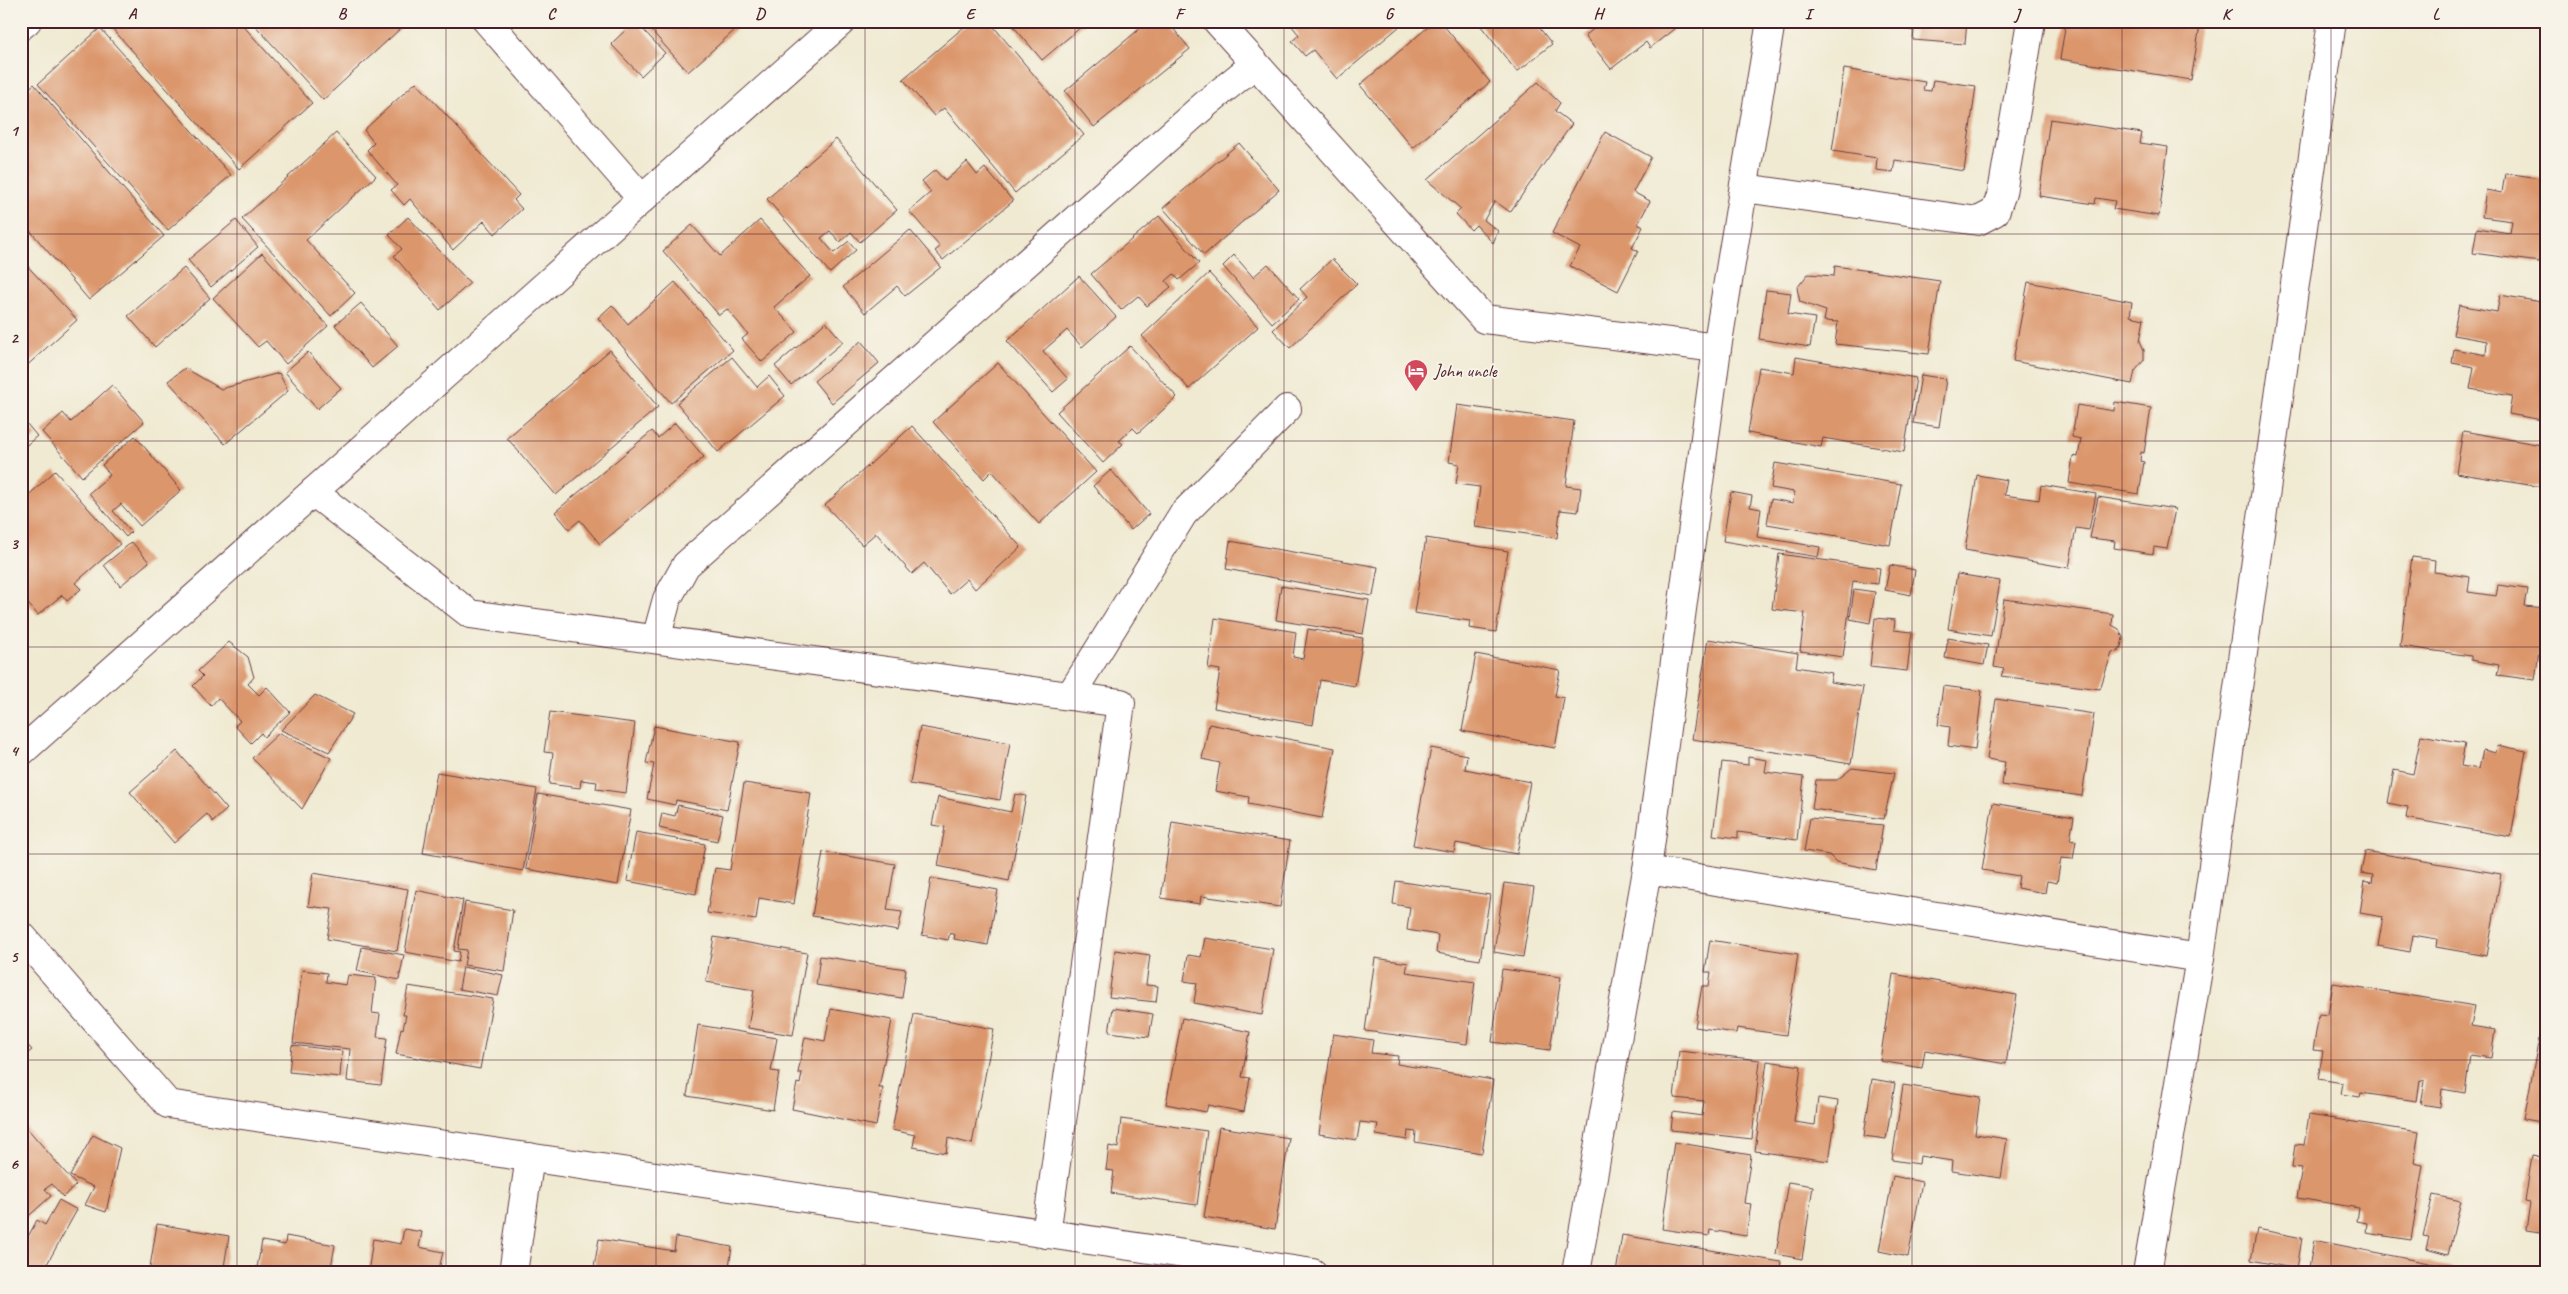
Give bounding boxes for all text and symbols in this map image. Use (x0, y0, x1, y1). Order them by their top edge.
text: A (128, 4, 138, 24)
text: B (338, 4, 348, 24)
text: C (547, 4, 557, 24)
text: D (755, 4, 766, 24)
text: E (966, 4, 977, 24)
text: F (1175, 4, 1186, 24)
text: G (1385, 4, 1395, 24)
text: H (1593, 4, 1605, 24)
text: I (1805, 4, 1815, 24)
text: J (2013, 4, 2022, 24)
text: K (2222, 4, 2234, 24)
text: L (2433, 4, 2441, 24)
text: 1 (10, 121, 19, 141)
text: 2 (10, 328, 19, 348)
hotel icon: John uncle (1403, 358, 1429, 392)
place label: John uncle (1433, 360, 1498, 382)
text: 3 (10, 534, 19, 554)
text: 4 (10, 741, 19, 761)
text: 5 (11, 947, 20, 967)
text: 6 (10, 1154, 19, 1174)

